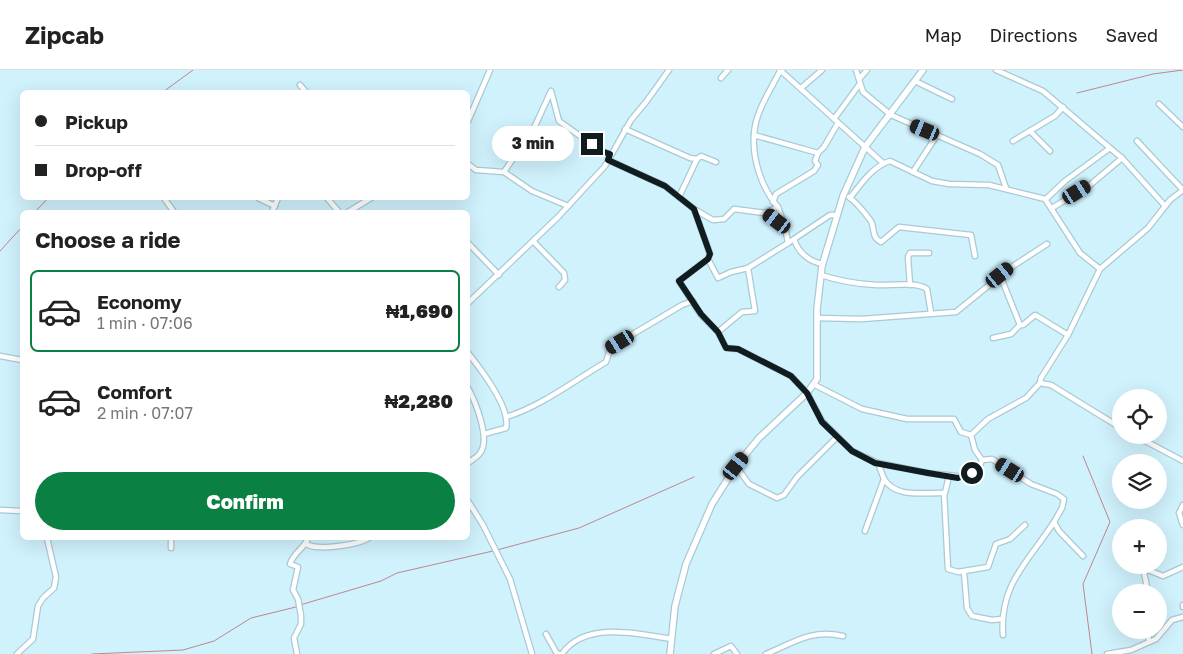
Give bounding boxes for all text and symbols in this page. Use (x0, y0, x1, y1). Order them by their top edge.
text: Zipcab (25, 20, 104, 49)
text: Map (925, 24, 961, 46)
text: Directions (989, 24, 1077, 46)
text: Saved (1105, 24, 1158, 46)
text: Pickup (65, 110, 128, 133)
car (908, 117, 941, 143)
callout: 3 min (492, 126, 574, 162)
text: 3 min (512, 133, 554, 153)
route end (581, 133, 603, 155)
text: Drop-off (65, 158, 142, 181)
car (1060, 178, 1093, 206)
car (760, 206, 793, 236)
text: Choose a ride (35, 226, 181, 253)
car (983, 260, 1016, 290)
icon: car (37, 289, 82, 334)
text: Economy (97, 290, 182, 313)
text: ₦1,690 (386, 299, 453, 322)
text: 1 min · 07:06 (97, 313, 193, 333)
car (603, 328, 636, 356)
icon: car (37, 379, 82, 424)
text: Comfort (97, 380, 172, 403)
text: ₦2,280 (384, 389, 453, 412)
map controls (1112, 389, 1167, 639)
button: locate (1112, 389, 1167, 444)
text: 2 min · 07:07 (97, 403, 193, 423)
car (720, 450, 751, 482)
button: layers (1112, 454, 1167, 509)
car (993, 456, 1026, 484)
route start (961, 462, 983, 484)
button: Confirm (35, 472, 455, 530)
button: + (1112, 519, 1167, 574)
button: − (1112, 584, 1167, 639)

